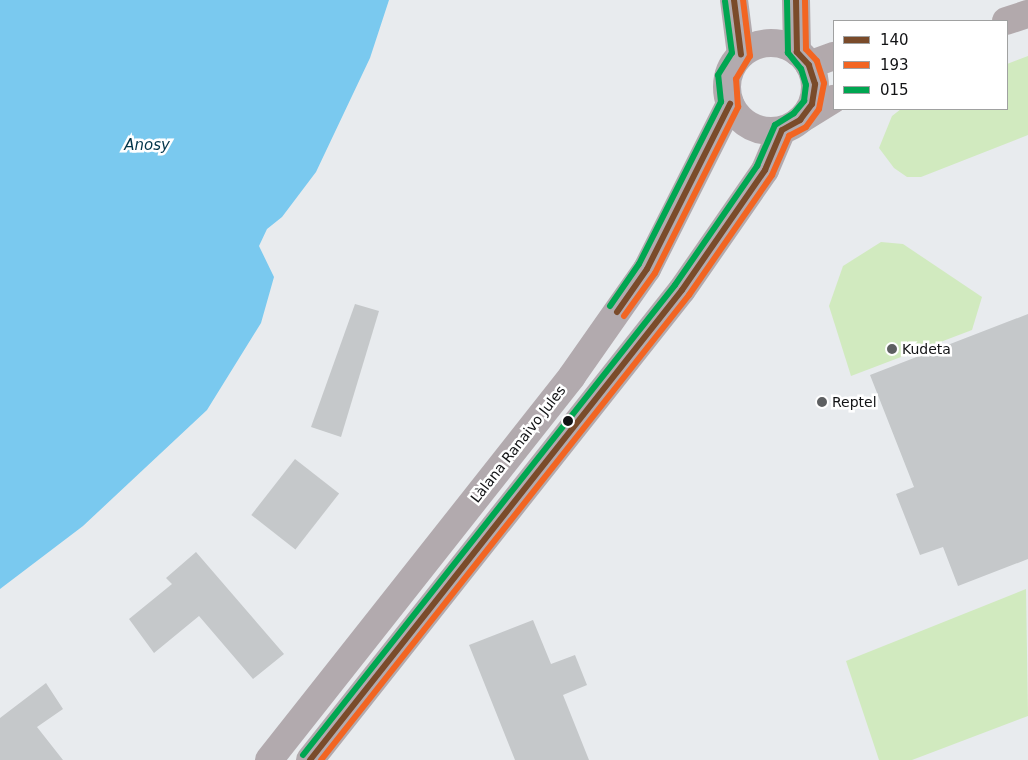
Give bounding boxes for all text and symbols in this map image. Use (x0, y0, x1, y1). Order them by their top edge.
legend (833, 20, 1008, 110)
text: 140 (880, 31, 909, 49)
text: 193 (880, 56, 909, 74)
text: 015 (880, 81, 909, 99)
water label: Anosy (124, 137, 170, 155)
place label: Kudeta (902, 341, 951, 357)
marker: Kudeta (886, 343, 898, 355)
street label: Làlana Ranaivo Jules (467, 382, 569, 506)
place label: Reptel (832, 394, 877, 410)
marker: Reptel (816, 396, 828, 408)
unlabelled marker (563, 416, 573, 426)

